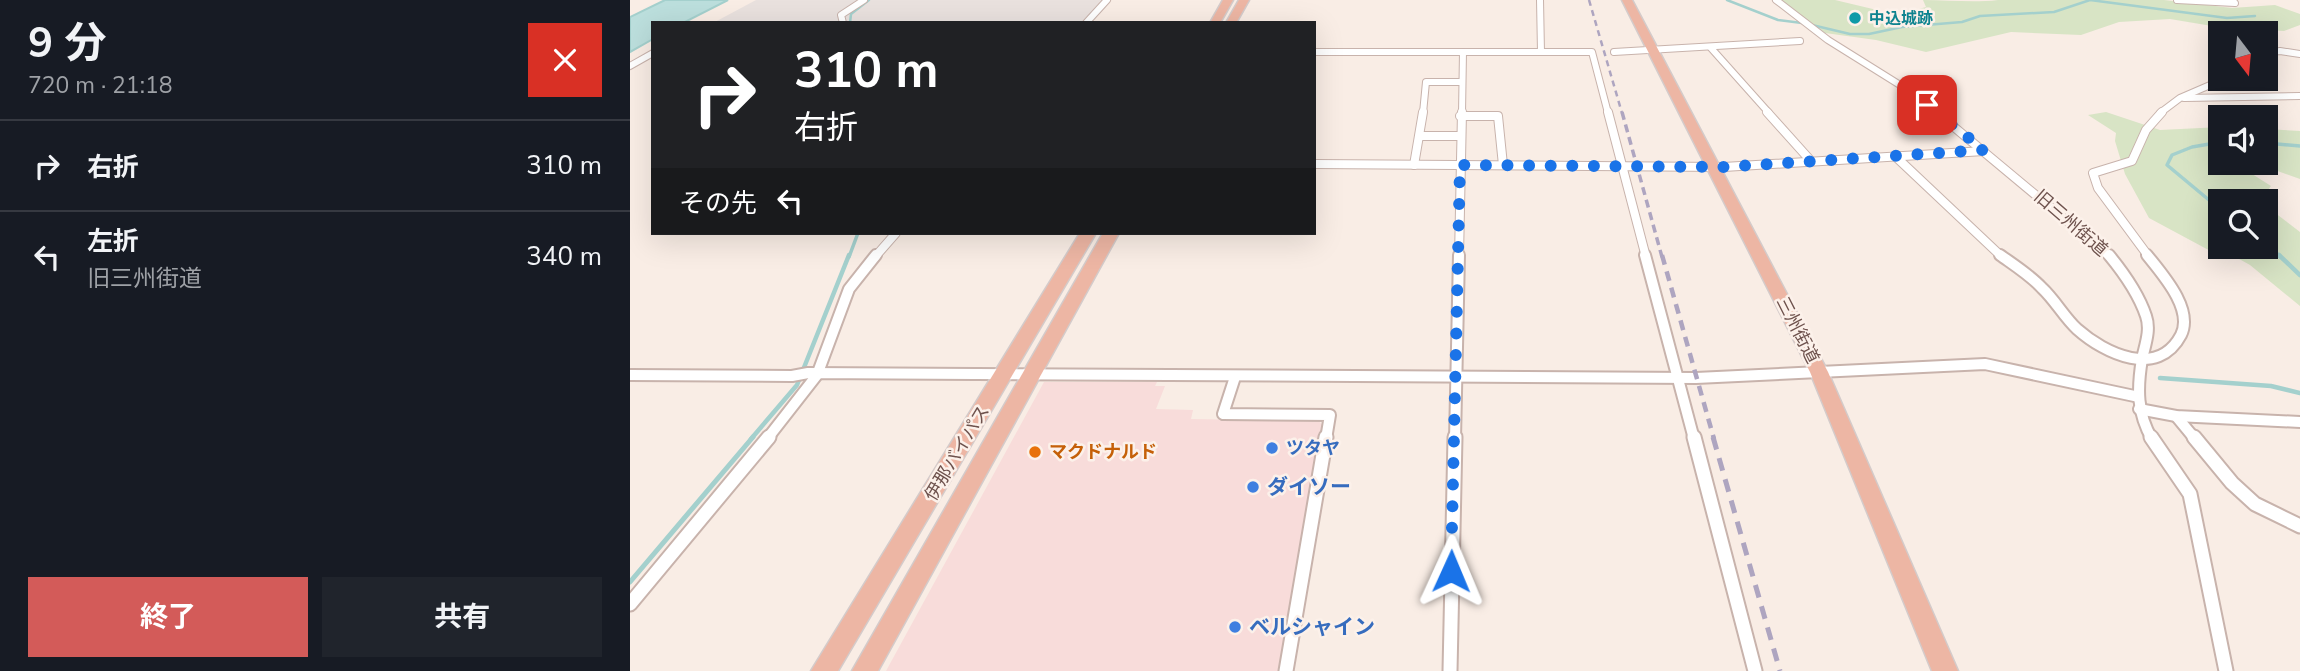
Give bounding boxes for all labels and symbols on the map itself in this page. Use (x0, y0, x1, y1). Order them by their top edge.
place label: 中込城跡 (1869, 8, 1933, 30)
marker: 中込城跡 (1847, 10, 1863, 26)
north arrow (2208, 21, 2278, 91)
pin (1897, 75, 1957, 135)
street label: 旧三州街道 (2029, 184, 2113, 262)
street label: 三州街道 (1771, 292, 1825, 368)
street label: 伊那バイパス (919, 401, 995, 505)
place label: ツタヤ (1286, 436, 1340, 460)
place label: マクドナルド (1049, 440, 1157, 464)
marker: ツタヤ (1264, 440, 1280, 456)
marker: マクドナルド (1027, 444, 1043, 460)
place label: ダイソー (1267, 473, 1351, 501)
marker: ダイソー (1245, 479, 1261, 495)
position arrow (1414, 534, 1488, 608)
place label: ベルシャイン (1249, 613, 1375, 641)
marker: ベルシャイン (1227, 619, 1243, 635)

